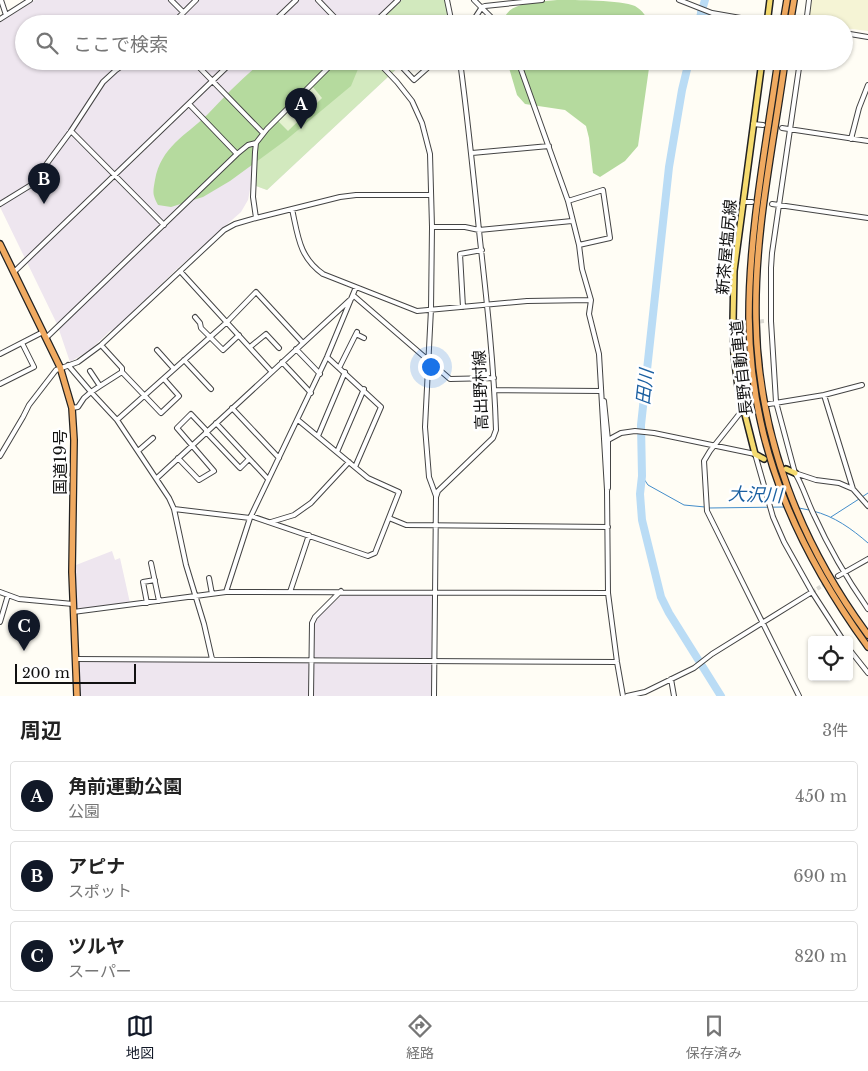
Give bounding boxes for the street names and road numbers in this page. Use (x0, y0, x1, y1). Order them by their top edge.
street label: 新茶屋塩尻線 (712, 198, 740, 296)
street label: 長野自動車道 (726, 319, 756, 417)
street label: 高出野村線 (469, 350, 491, 430)
street label: 国道19号 (50, 429, 70, 495)

